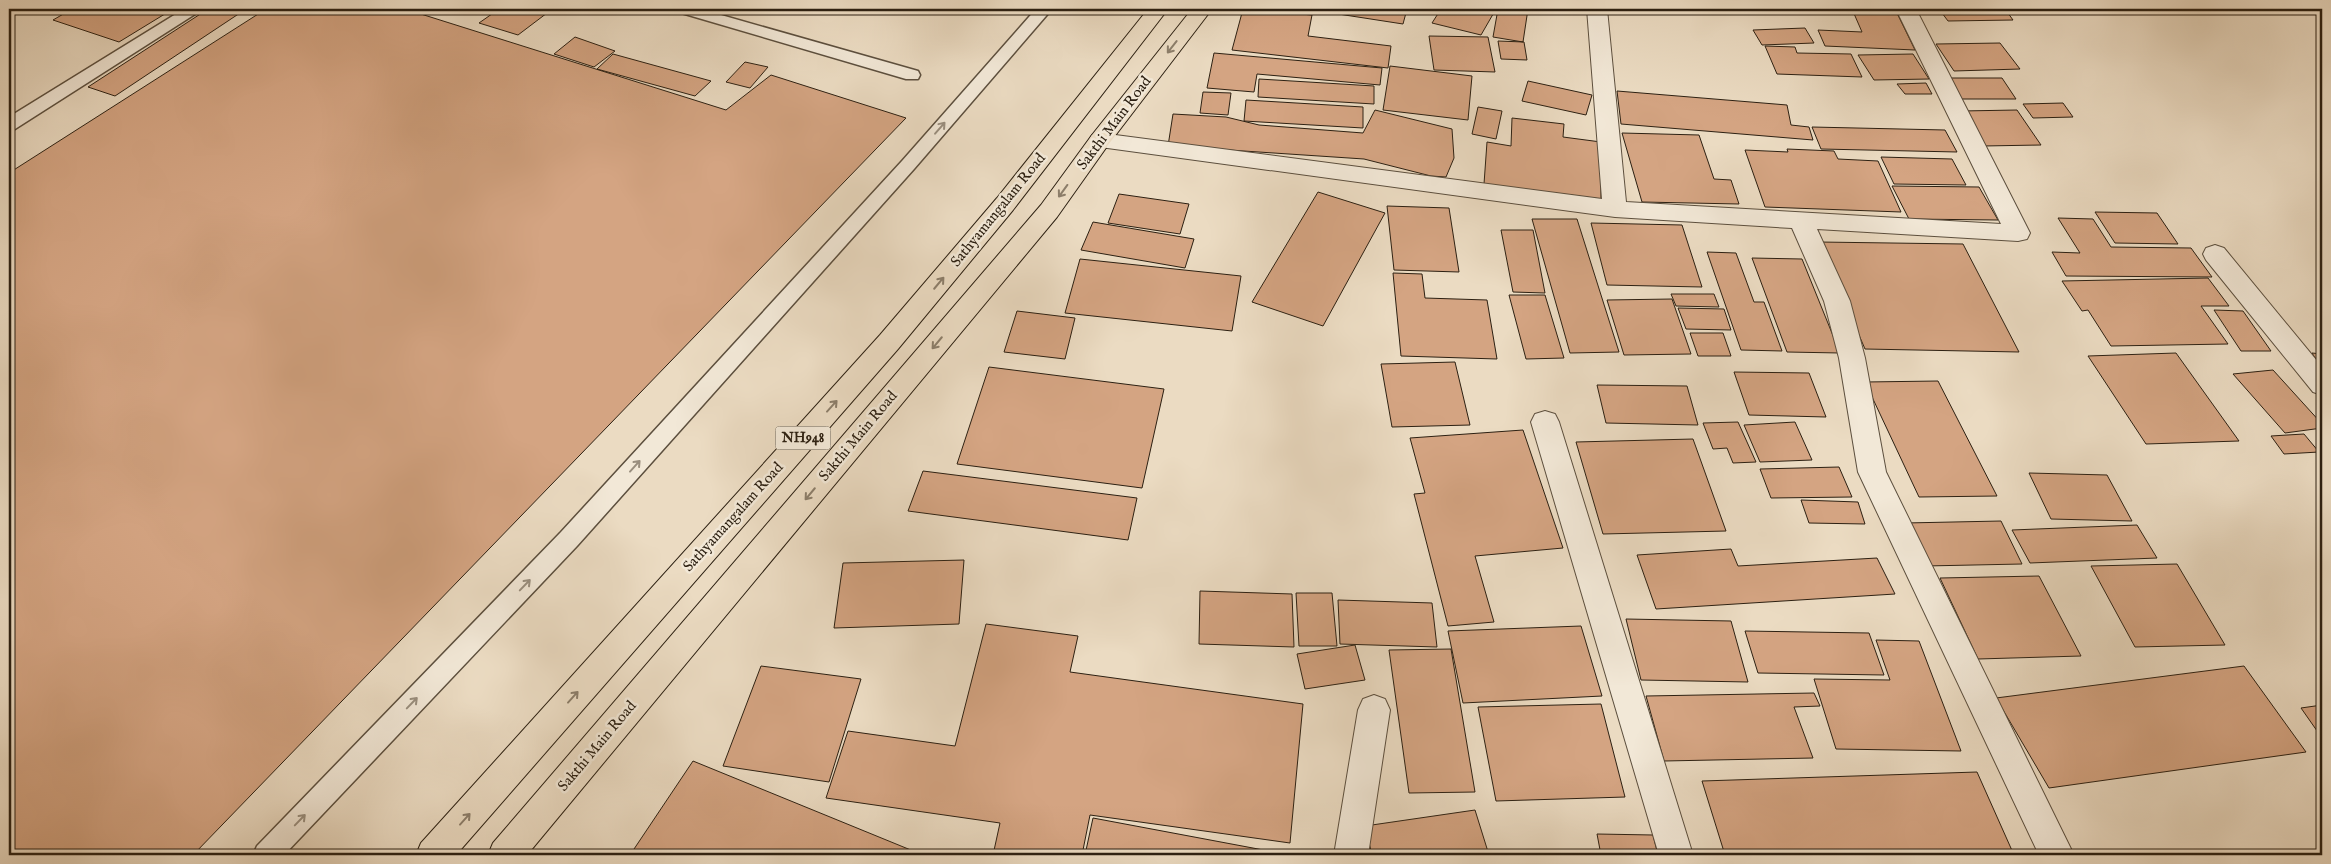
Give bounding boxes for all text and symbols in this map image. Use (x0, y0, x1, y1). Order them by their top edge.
one-way arrow (1167, 40, 1177, 54)
street label: Sakthi Main Road (1073, 72, 1156, 174)
one-way arrow (934, 122, 946, 135)
street label: Sathyamangalam Road (946, 148, 1050, 271)
one-way arrow (1058, 184, 1068, 198)
one-way arrow (933, 277, 944, 290)
one-way arrow (932, 336, 943, 349)
street label: Sakthi Main Road (815, 386, 902, 485)
one-way arrow (826, 399, 838, 412)
road number: NH948 (776, 426, 830, 449)
street label: Sathyamangalam Road (679, 458, 788, 576)
one-way arrow (629, 459, 641, 472)
one-way arrow (804, 487, 816, 500)
one-way arrow (519, 579, 531, 591)
one-way arrow (567, 691, 579, 704)
one-way arrow (406, 696, 418, 709)
street label: Sakthi Main Road (554, 696, 641, 795)
one-way arrow (459, 812, 471, 825)
one-way arrow (294, 814, 306, 826)

